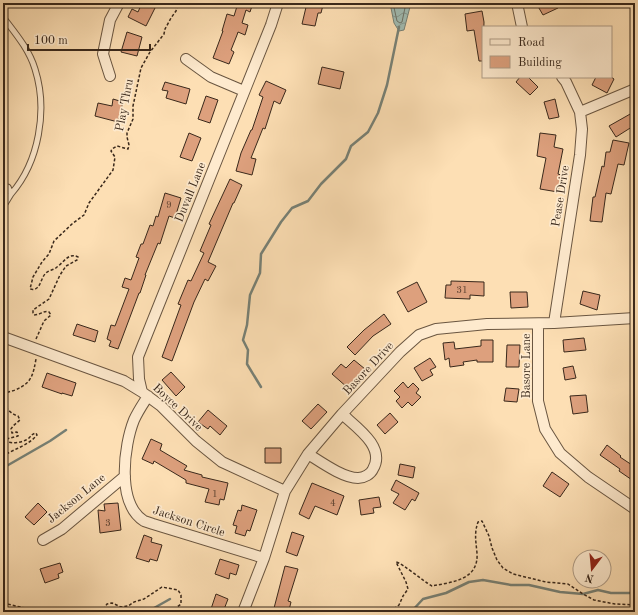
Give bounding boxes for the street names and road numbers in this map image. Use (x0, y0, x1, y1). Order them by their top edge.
street label: Play Thru (114, 77, 136, 132)
street label: Duvall Lane (173, 160, 209, 224)
street label: Pease Drive (550, 164, 572, 228)
street label: Basore Lane (521, 333, 533, 399)
street label: Basore Drive (341, 339, 397, 398)
street label: Boyce Drive (150, 382, 205, 434)
street label: Jackson Lane (45, 472, 108, 526)
street label: Jackson Circle (151, 505, 227, 539)

